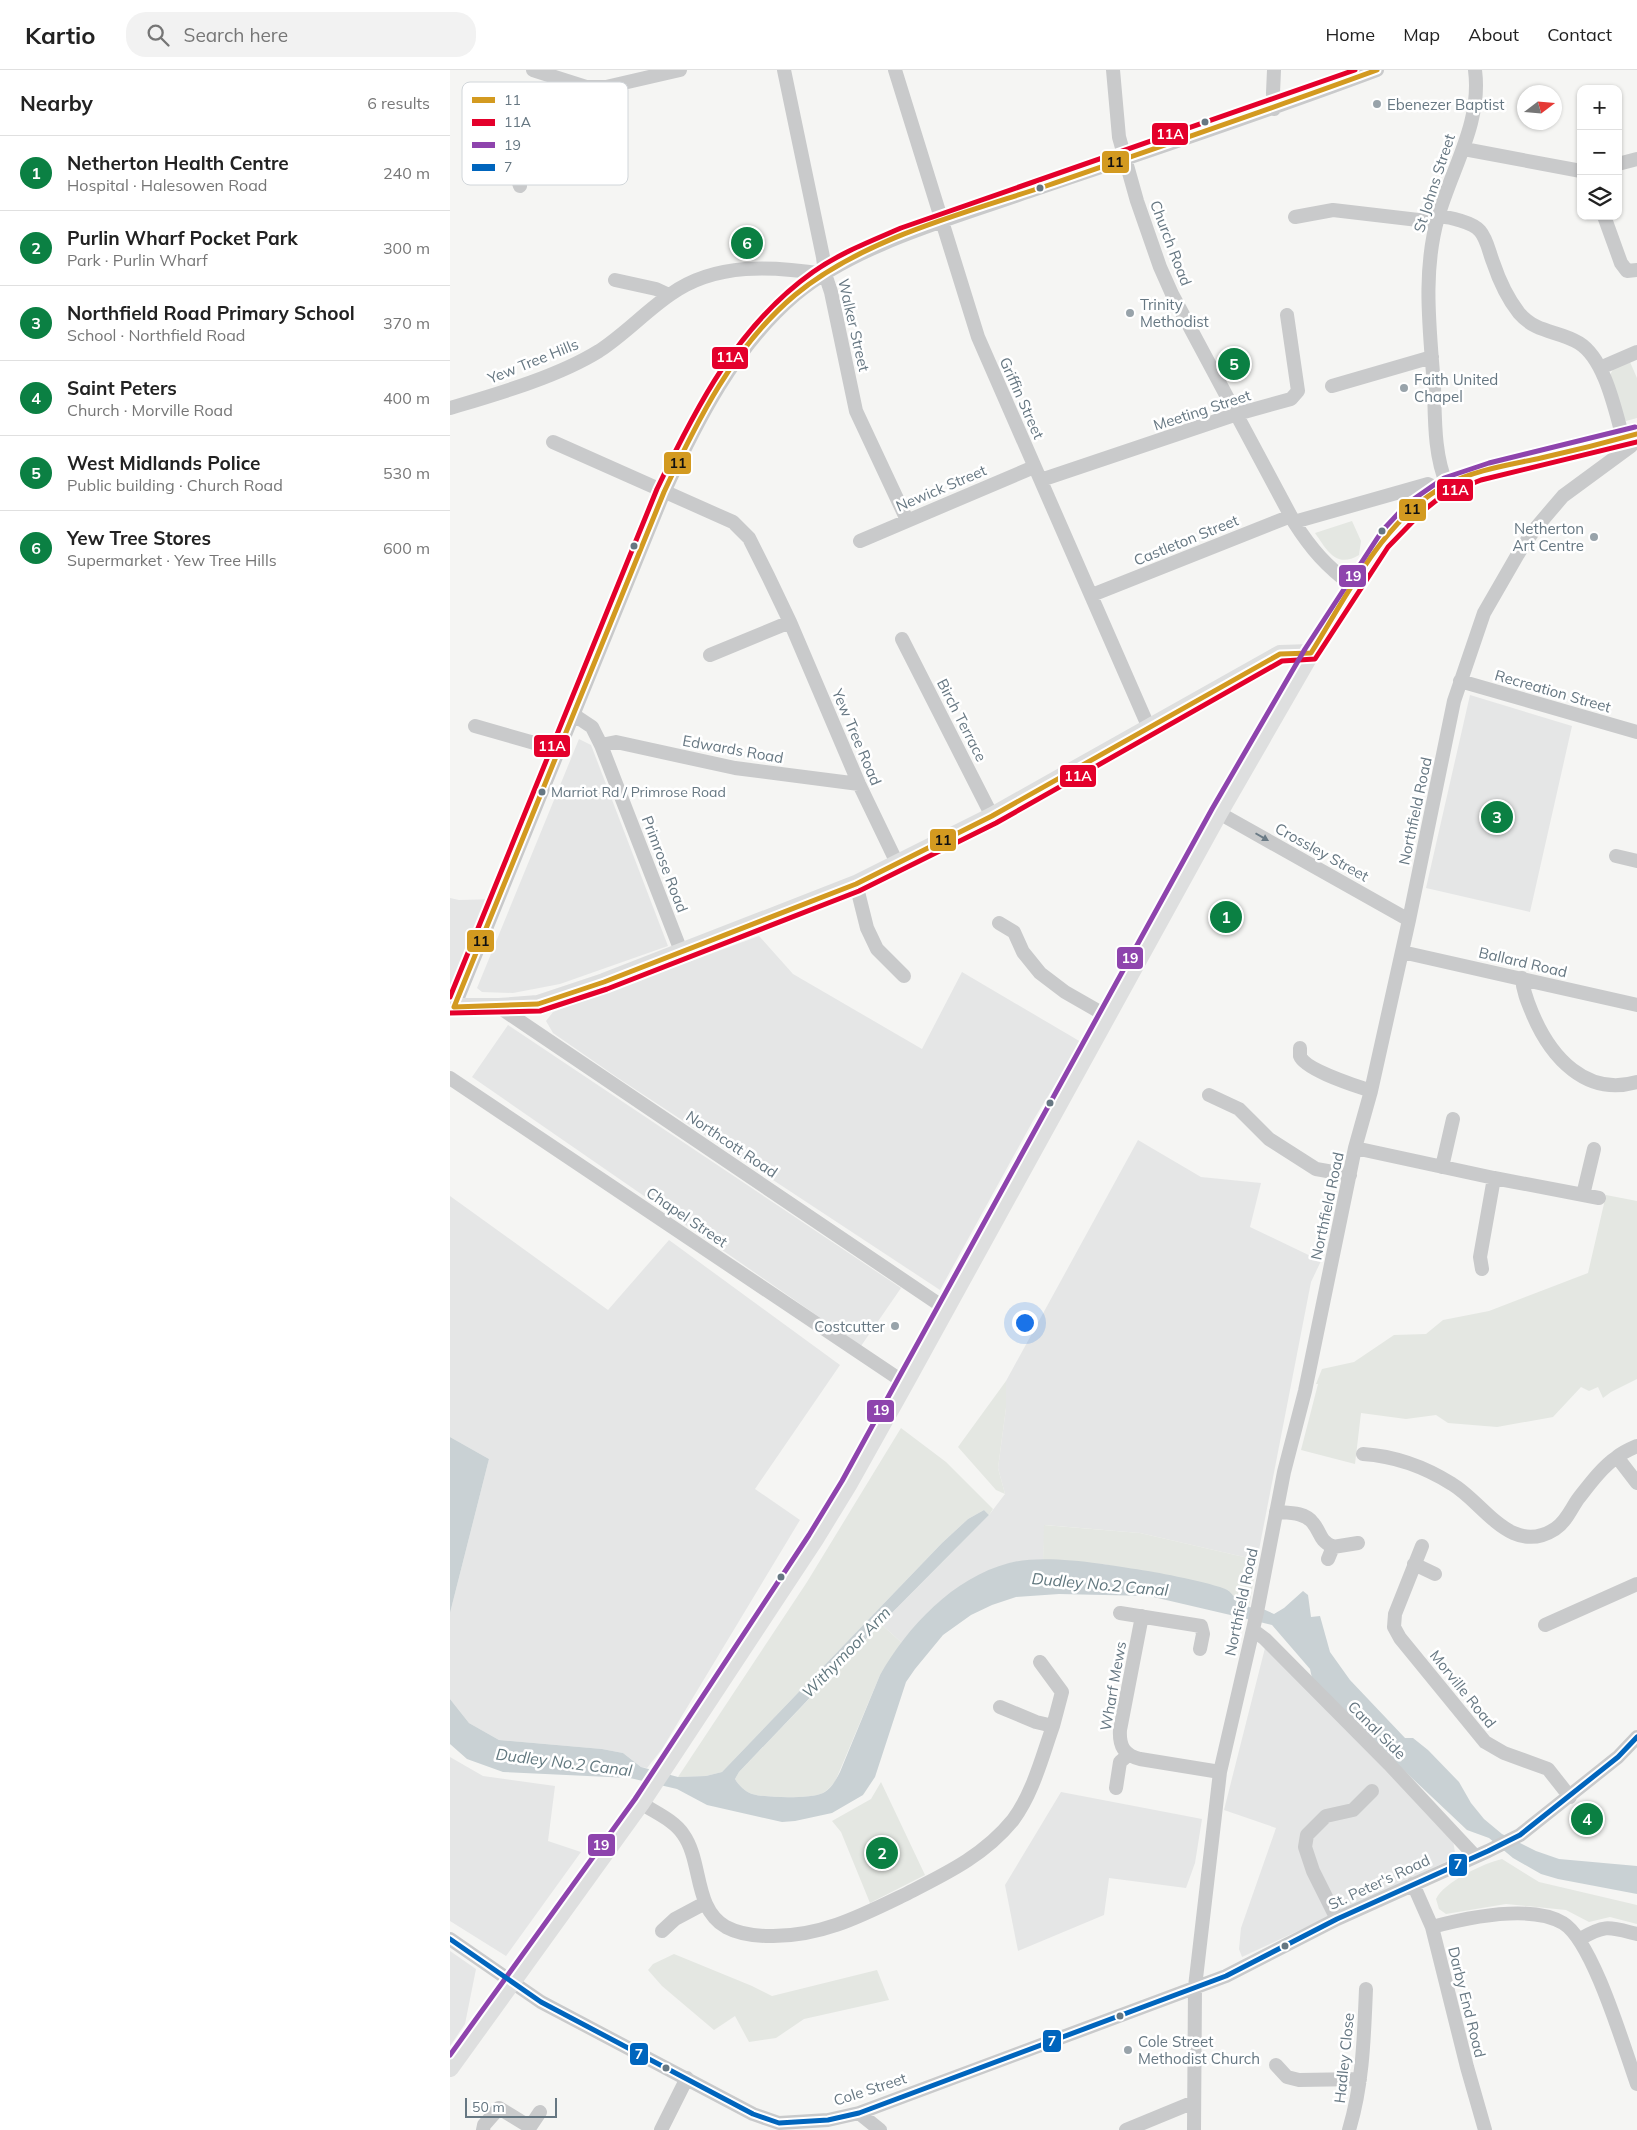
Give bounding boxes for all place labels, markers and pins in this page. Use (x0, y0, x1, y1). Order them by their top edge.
place label: Ebenezer Baptist (1387, 95, 1505, 114)
marker: Ebenezer Baptist (1371, 98, 1383, 110)
unlabelled marker (1200, 117, 1210, 127)
unlabelled marker (1035, 183, 1045, 193)
pin: 6 (731, 224, 763, 262)
place label: Trinity Methodist (1140, 295, 1209, 331)
marker: Trinity Methodist (1124, 307, 1136, 319)
pin: 5 (1218, 345, 1250, 383)
place label: Faith United Chapel (1414, 370, 1498, 406)
marker: Faith United Chapel (1398, 382, 1410, 394)
place label: Netherton Art Centre (1513, 519, 1584, 555)
unlabelled marker (1377, 526, 1387, 536)
marker: Netherton Art Centre (1588, 531, 1600, 543)
unlabelled marker (629, 541, 639, 551)
place label: Marriot Rd / Primrose Road (551, 783, 726, 801)
marker: Marriot Rd / Primrose Road (537, 787, 547, 797)
pin: 3 (1481, 798, 1513, 836)
pin: 1 (1210, 898, 1242, 936)
unlabelled marker (1045, 1098, 1055, 1108)
place label: Costcutter (814, 1317, 886, 1336)
marker: Costcutter (889, 1320, 901, 1332)
unlabelled marker (776, 1572, 786, 1582)
pin: 4 (1571, 1800, 1603, 1838)
pin: 2 (866, 1834, 898, 1872)
unlabelled marker (1280, 1941, 1290, 1951)
unlabelled marker (1115, 2011, 1125, 2021)
place label: Cole Street Methodist Church (1138, 2032, 1260, 2068)
marker: Cole Street Methodist Church (1122, 2044, 1134, 2056)
unlabelled marker (661, 2063, 671, 2073)

